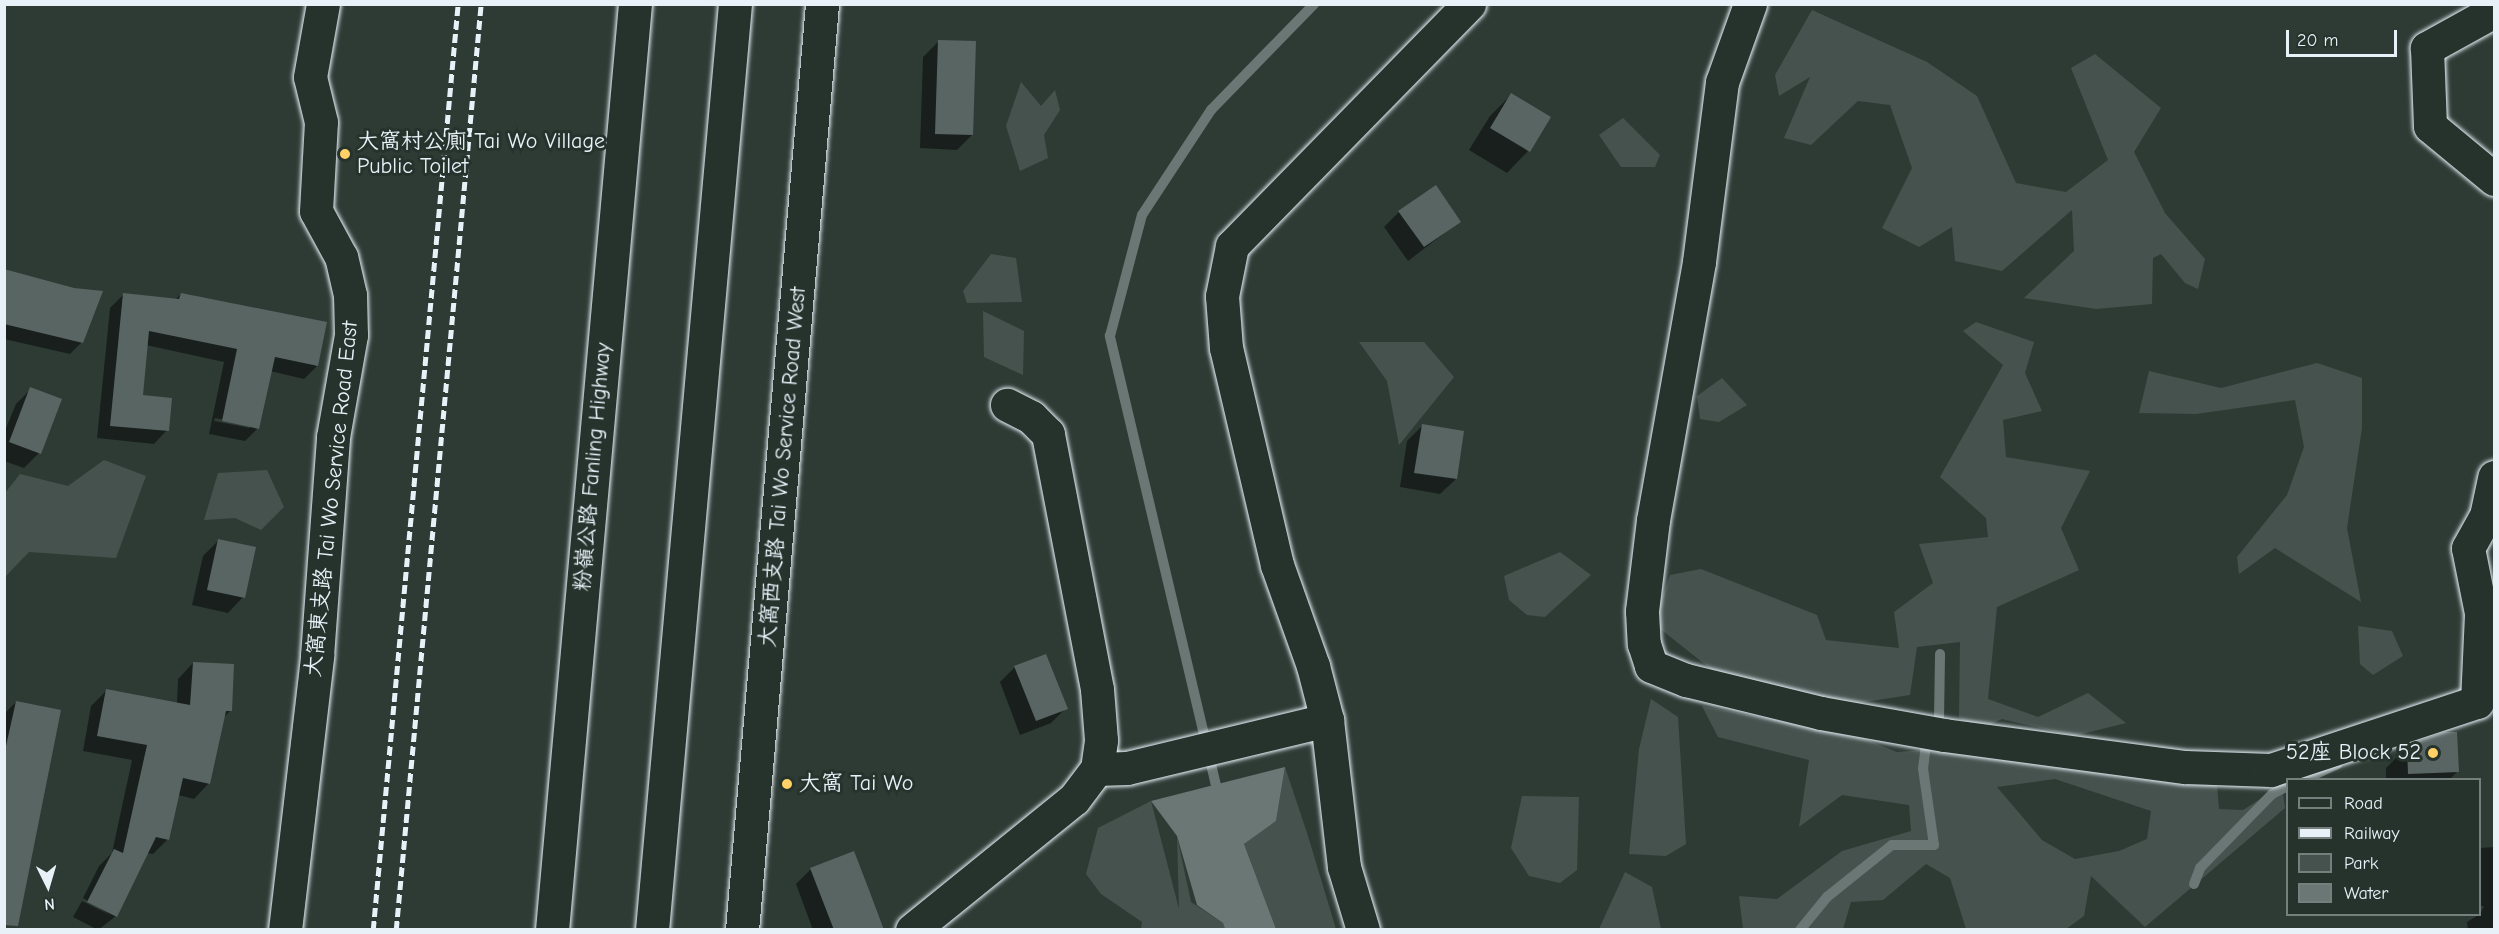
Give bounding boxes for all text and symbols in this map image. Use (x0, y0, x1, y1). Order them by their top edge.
scale bar (2289, 18, 2400, 56)
text: 20 m (2297, 30, 2338, 51)
place label: 大窩村公廁 Tai Wo Village Public Toilet (357, 128, 605, 180)
marker: 大窩村公廁 Tai Wo Village Public Toilet (338, 147, 352, 161)
street label: 大窩西支路 Tai Wo Service Road West (754, 286, 812, 648)
street label: 大窩東支路 Tai Wo Service Road East (300, 320, 364, 678)
street label: 粉嶺公路 Fanling Highway (569, 342, 617, 592)
place label: 52座 Block 52 (2286, 740, 2421, 766)
marker: 52座 Block 52 (2426, 746, 2440, 760)
place label: 大窩 Tai Wo (799, 771, 913, 797)
marker: 大窩 Tai Wo (780, 777, 794, 791)
legend (2286, 778, 2481, 916)
text: Road (2344, 793, 2383, 814)
text: Railway (2344, 823, 2400, 844)
text: Park (2344, 853, 2378, 874)
north arrow (18, 856, 78, 916)
text: Water (2344, 883, 2388, 904)
text: N (44, 895, 56, 913)

